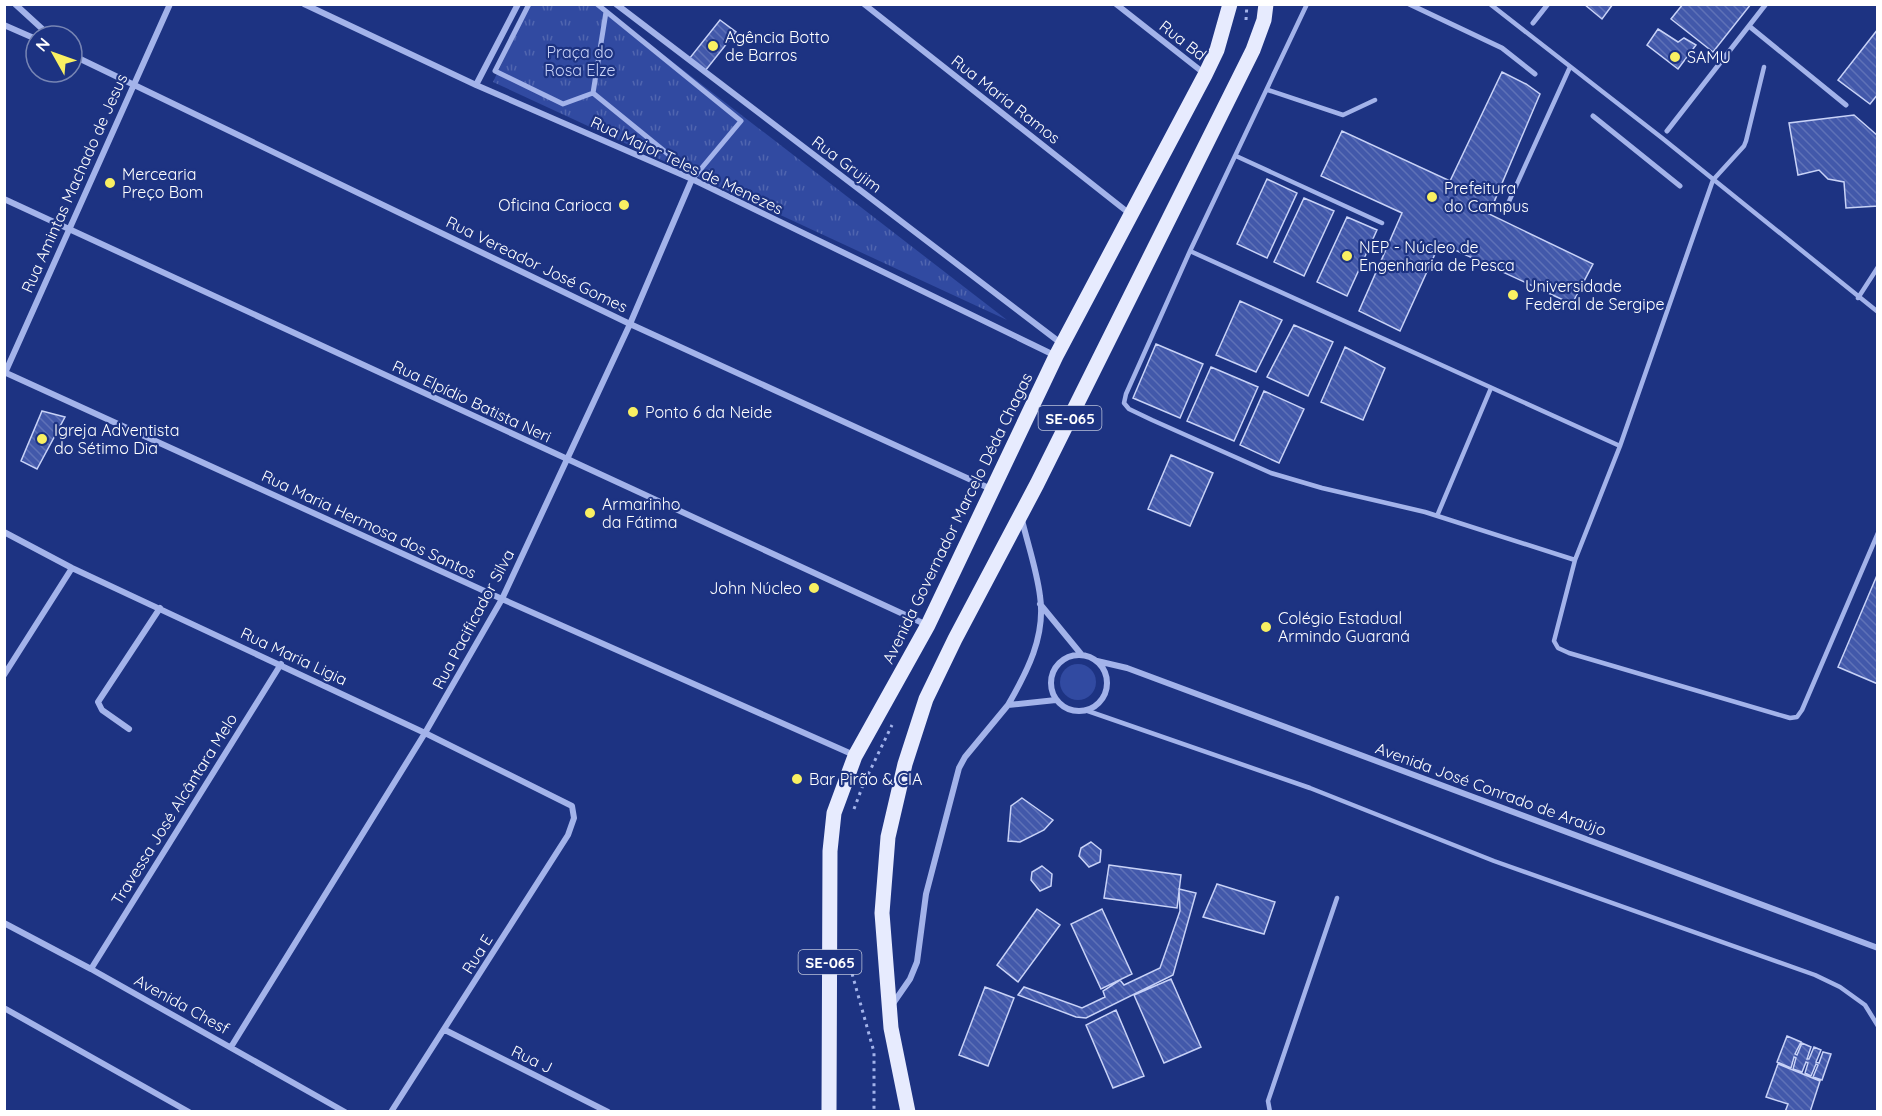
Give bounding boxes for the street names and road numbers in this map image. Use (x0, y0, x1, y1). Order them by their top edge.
street label: Rua Bd (1156, 16, 1210, 64)
street label: Rua Maria Ramos (948, 50, 1064, 148)
street label: Rua Amintas Machado de Jesus (17, 70, 131, 296)
street label: Rua Major Teles de Menezes (588, 112, 786, 218)
street label: Rua Grujim (808, 131, 886, 197)
street label: Rua Vereador José Gomes (443, 211, 631, 317)
street label: Rua Elpídio Batista Neri (389, 355, 555, 447)
street label: Avenida Governador Marcelo Déda Chagas (878, 369, 1036, 667)
road number: SE-065 (1038, 406, 1102, 430)
street label: Rua Maria Hermosa dos Santos (258, 465, 480, 583)
street label: Rua Pacificador Silva (428, 546, 518, 692)
street label: Rua Maria Ligia (237, 623, 351, 689)
street label: Travessa José Alcântara Melo (107, 709, 241, 909)
street label: Avenida José Conrado de Araújo (1373, 738, 1609, 840)
street label: Rua E (457, 931, 497, 977)
road number: SE-065 (798, 950, 862, 974)
street label: Avenida Chesf (131, 970, 233, 1038)
street label: Rua J (508, 1041, 556, 1077)

